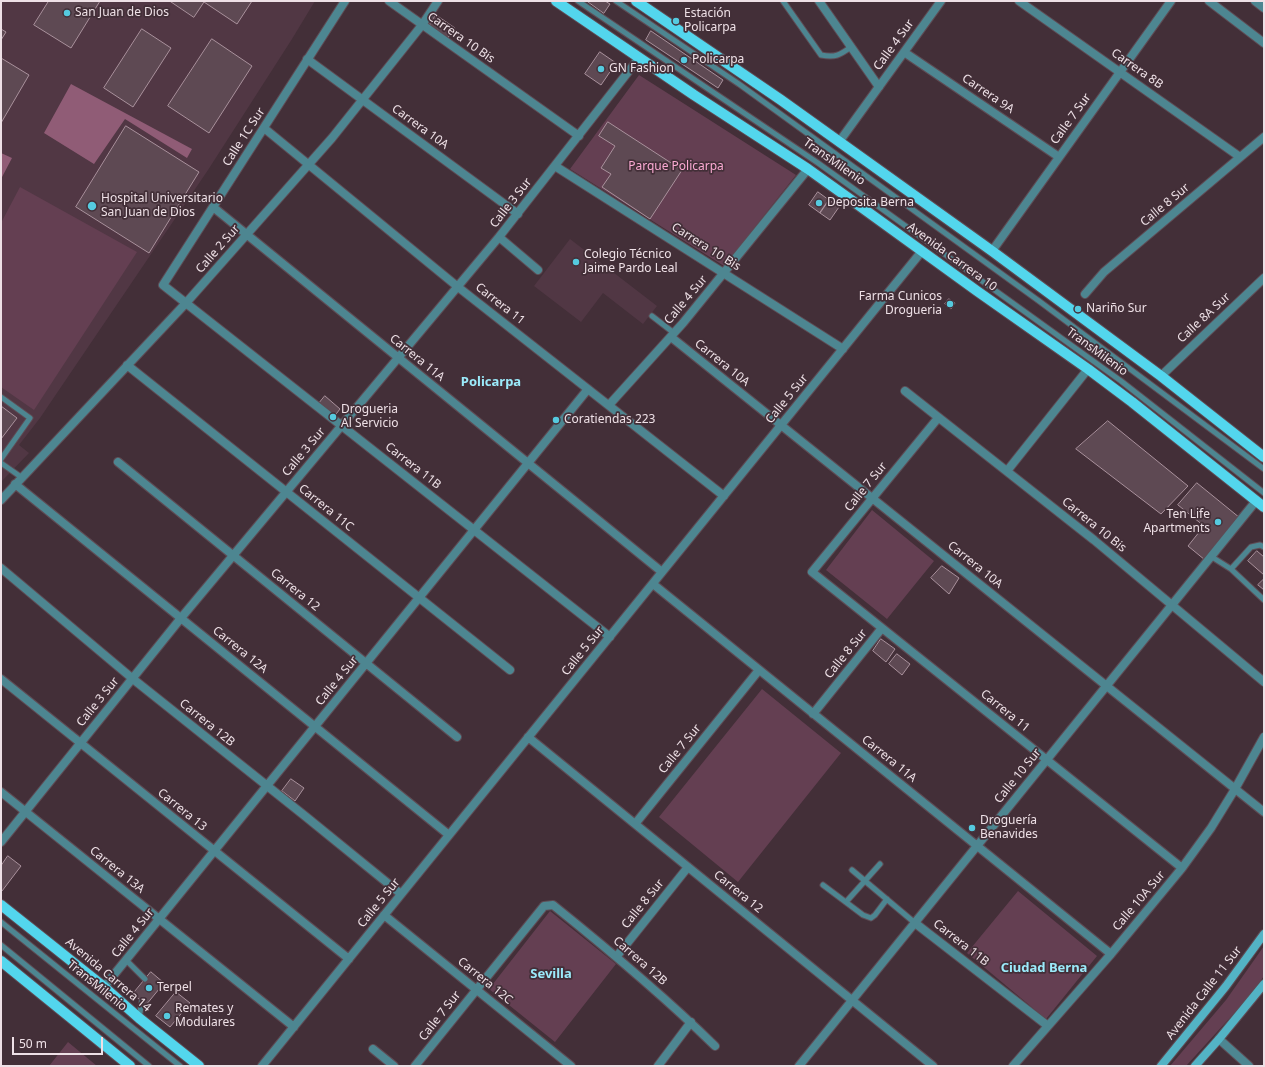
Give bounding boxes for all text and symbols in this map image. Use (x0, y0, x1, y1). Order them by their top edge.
place label: San Juan de Dios (75, 6, 169, 20)
place label: Estación Policarpa (684, 7, 736, 35)
marker: San Juan de Dios (62, 8, 72, 18)
street label: Carrera 10 Bis (425, 9, 497, 67)
marker: Estación Policarpa (671, 16, 681, 26)
street label: Calle 4 Sur (871, 17, 917, 73)
street label: Carrera 8B (1108, 46, 1166, 92)
place label: Policarpa (692, 53, 744, 67)
marker: Policarpa (679, 55, 689, 65)
place label: GN Fashion (609, 62, 674, 76)
marker: GN Fashion (596, 64, 606, 74)
street label: Carrera 9A (959, 71, 1017, 117)
street label: Calle 7 Sur (1048, 91, 1094, 147)
street label: Carrera 10A (389, 102, 451, 152)
street label: Calle 1C Sur (220, 105, 268, 169)
street label: TransMilenio (800, 135, 868, 189)
park label: Parque Policarpa (628, 160, 724, 174)
street label: Calle 3 Sur (487, 175, 535, 231)
street label: Calle 8 Sur (1138, 180, 1192, 230)
place label: Hospital Universitario San Juan de Dios (101, 192, 223, 220)
place label: Deposita Berna (827, 196, 914, 210)
marker: Deposita Berna (814, 198, 824, 208)
marker: Hospital Universitario San Juan de Dios (86, 200, 98, 212)
street label: Carrera 10 Bis (669, 220, 743, 274)
street label: Avenida Carrera 10 (904, 220, 1000, 294)
street label: Calle 2 Sur (193, 222, 243, 276)
place label: Colegio Técnico Jaime Pardo Leal (584, 248, 678, 276)
marker: Colegio Técnico Jaime Pardo Leal (571, 257, 581, 267)
street label: Calle 4 Sur (661, 273, 711, 327)
street label: Carrera 11 (472, 280, 528, 328)
place label: Farma Cunicos Drogueria (859, 290, 942, 318)
street label: Calle 8A Sur (1175, 290, 1233, 346)
marker: Farma Cunicos Drogueria (945, 299, 955, 309)
place label: Nariño Sur (1086, 302, 1147, 316)
marker: Nariño Sur (1073, 304, 1083, 314)
street label: TransMilenio (1064, 325, 1130, 379)
street label: Carrera 11A (387, 331, 447, 385)
street label: Carrera 10A (692, 336, 752, 390)
street label: Calle 5 Sur (763, 371, 811, 427)
district label: Policarpa (461, 374, 521, 390)
place label: Drogueria Al Servicio (341, 403, 399, 431)
marker: Drogueria Al Servicio (328, 412, 338, 422)
place label: Coratiendas 223 (564, 413, 655, 427)
marker: Coratiendas 223 (551, 415, 561, 425)
street label: Calle 3 Sur (279, 425, 329, 479)
street label: Carrera 11B (382, 440, 444, 492)
street label: Calle 7 Sur (842, 459, 890, 515)
street label: Carrera 11C (296, 481, 356, 535)
street label: Carrera 10 Bis (1059, 495, 1129, 555)
place label: Ten Life Apartments (1143, 508, 1210, 536)
marker: Ten Life Apartments (1213, 517, 1223, 527)
street label: Carrera 10A (945, 538, 1005, 592)
street label: Carrera 12 (268, 566, 322, 614)
street label: Carrera 12A (210, 623, 270, 677)
street label: Calle 5 Sur (559, 623, 607, 679)
street label: Calle 8 Sur (822, 626, 870, 682)
street label: Calle 4 Sur (313, 653, 361, 709)
street label: Calle 3 Sur (74, 674, 122, 730)
street label: Carrera 11 (978, 687, 1032, 735)
street label: Carrera 12B (176, 696, 238, 750)
street label: Calle 7 Sur (656, 721, 704, 777)
street label: Carrera 11A (859, 732, 919, 786)
street label: Calle 10 Sur (992, 746, 1044, 806)
street label: Carrera 13 (155, 786, 209, 834)
place label: Droguería Benavides (980, 814, 1038, 842)
marker: Droguería Benavides (967, 823, 977, 833)
street label: Carrera 13A (87, 843, 147, 897)
street label: Carrera 12 (711, 868, 765, 916)
street label: Calle 10A Sur (1110, 868, 1168, 934)
street label: Calle 5 Sur (355, 875, 403, 931)
street label: Calle 8 Sur (619, 876, 667, 932)
street label: Calle 4 Sur (109, 905, 157, 961)
street label: Carrera 11B (930, 917, 992, 969)
street label: Carrera 12B (610, 934, 670, 988)
street label: Avenida Carrera 14 (62, 935, 154, 1015)
street label: Avenida Calle 11 Sur (1163, 943, 1245, 1043)
street label: Carrera 12C (455, 954, 515, 1008)
street label: TransMilenio (64, 958, 130, 1014)
district label: Ciudad Berna (1001, 960, 1087, 976)
district label: Sevilla (530, 966, 572, 982)
place label: Terpel (157, 981, 192, 995)
marker: Terpel (144, 983, 154, 993)
street label: Calle 7 Sur (416, 988, 464, 1044)
place label: Remates y Modulares (175, 1002, 235, 1030)
marker: Remates y Modulares (162, 1011, 172, 1021)
scale bar (14, 1029, 105, 1055)
text: 50 m (19, 1035, 47, 1052)

